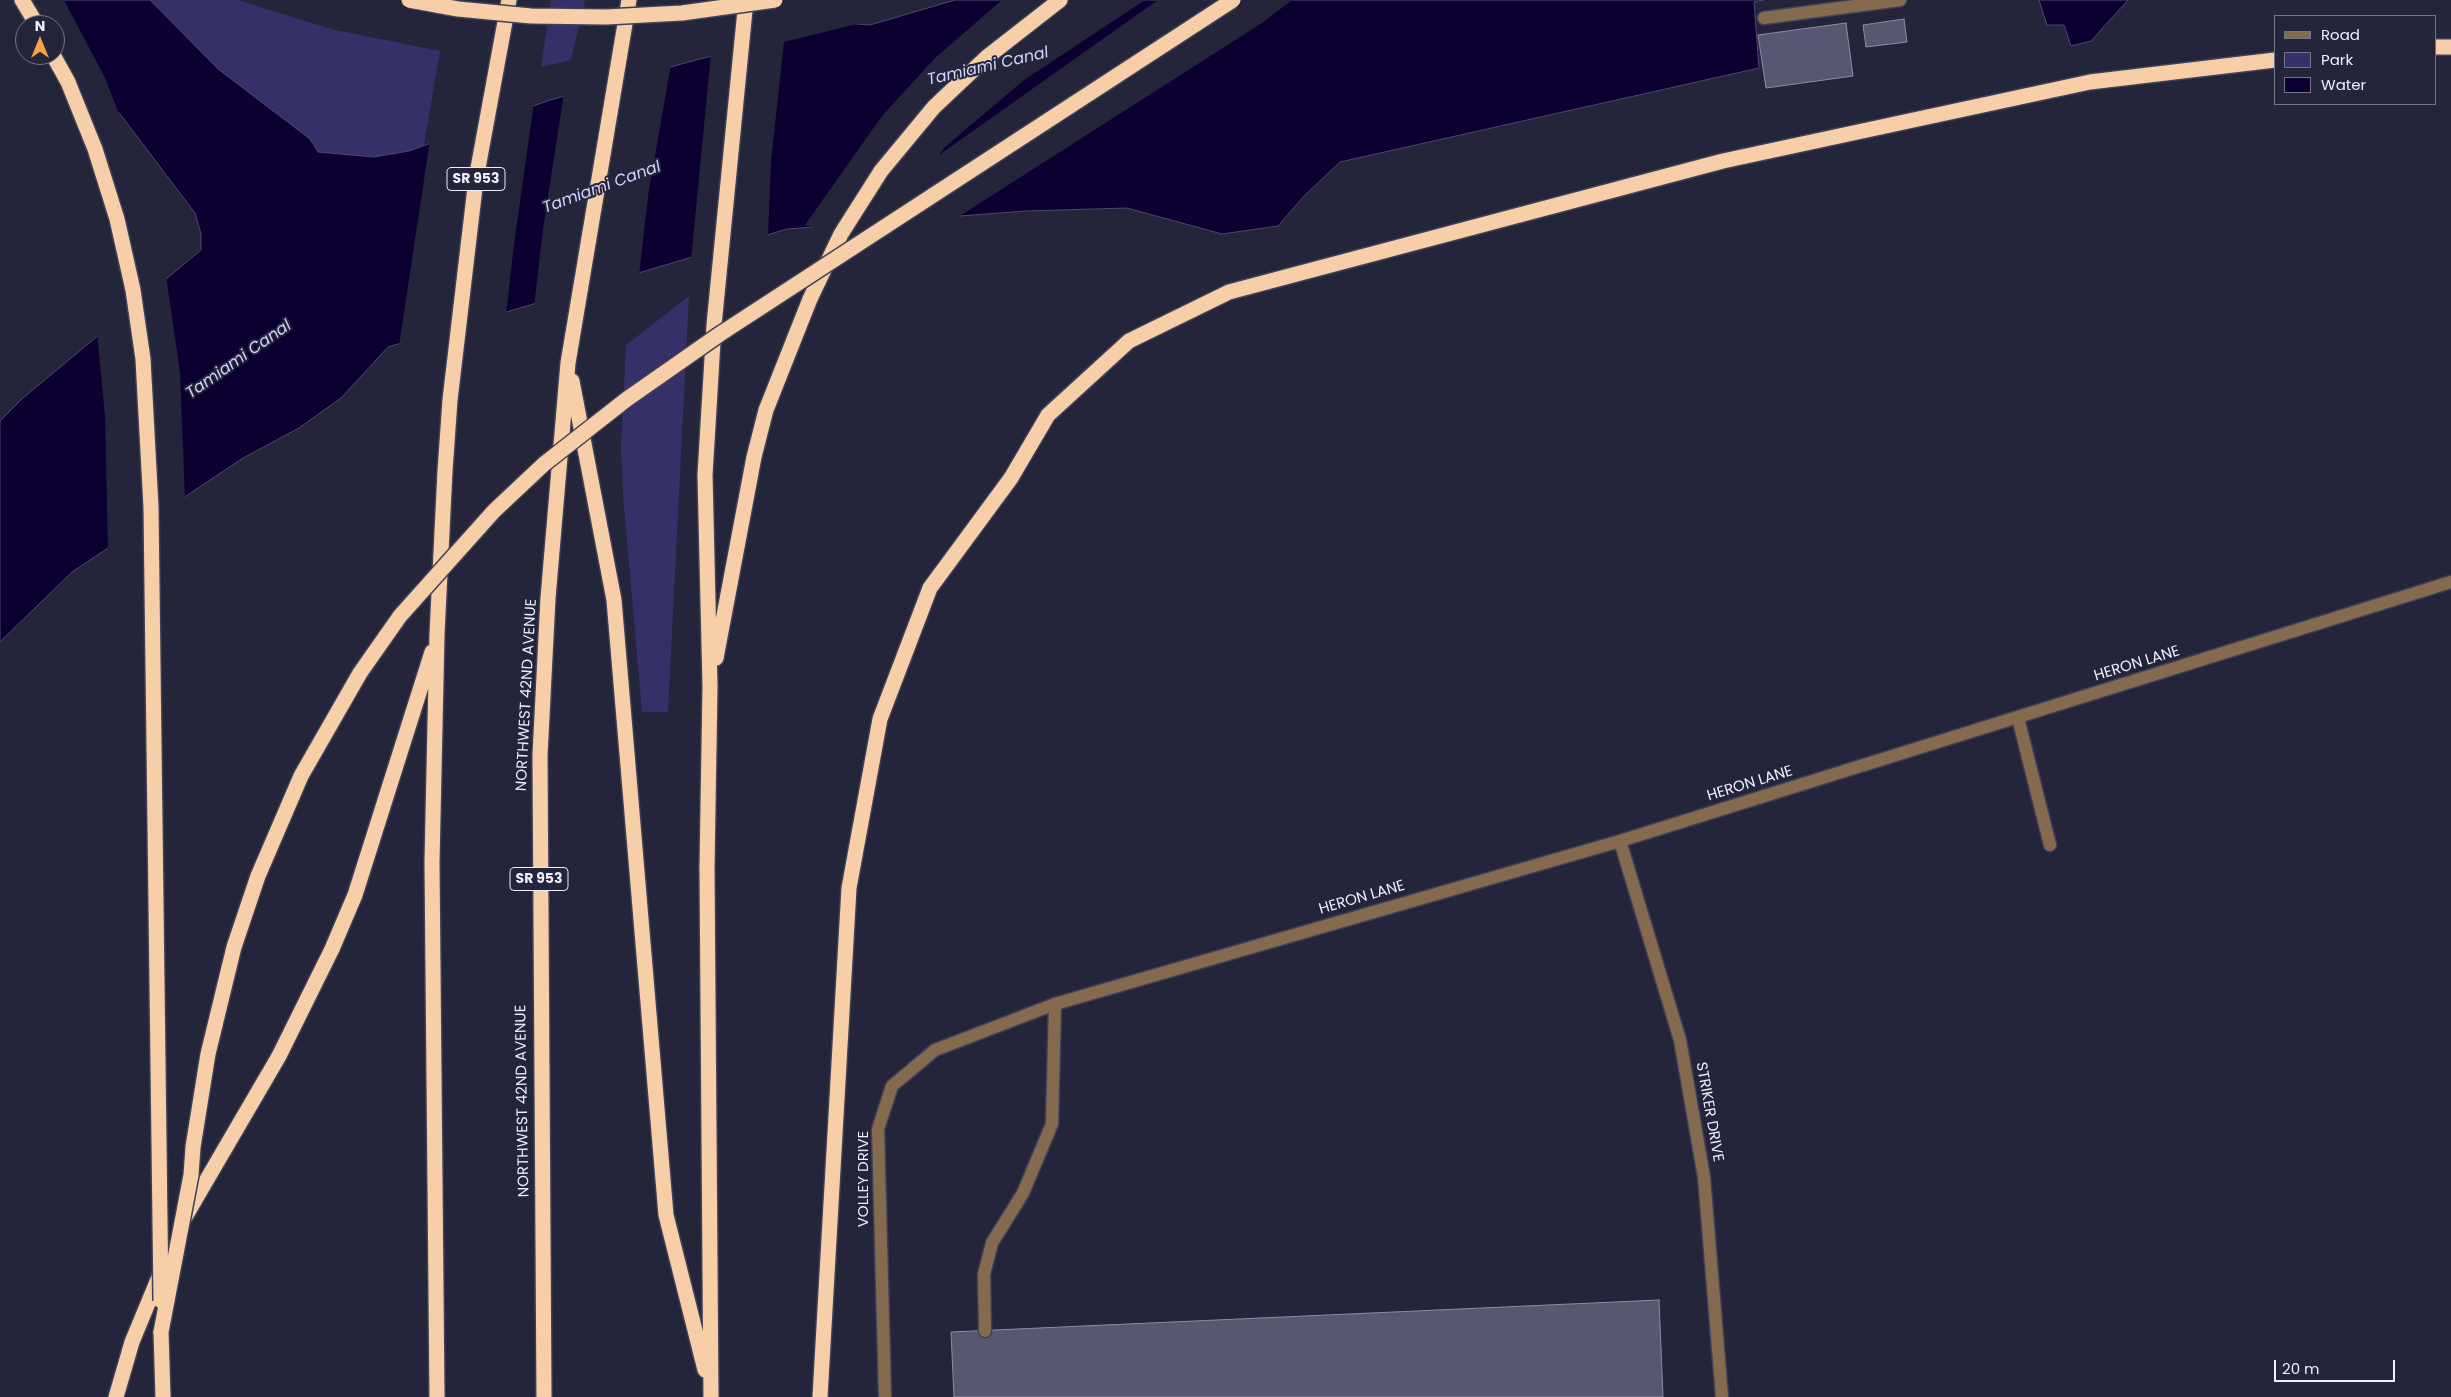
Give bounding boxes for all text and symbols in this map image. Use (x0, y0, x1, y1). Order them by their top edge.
north arrow (15, 15, 65, 65)
legend (2274, 15, 2436, 105)
text: N (35, 16, 45, 36)
text: Road (2321, 24, 2360, 45)
water label: Tamiami Canal (925, 44, 1051, 90)
text: Park (2321, 49, 2353, 70)
text: Water (2321, 74, 2366, 95)
water label: Tamiami Canal (540, 158, 664, 218)
road number: SR 953 (447, 168, 505, 190)
water label: Tamiami Canal (183, 317, 295, 403)
street label: NORTHWEST 42ND AVENUE (513, 598, 541, 792)
street label: HERON LANE (2092, 642, 2182, 686)
street label: HERON LANE (1705, 762, 1795, 806)
road number: SR 953 (510, 868, 568, 891)
street label: HERON LANE (1317, 877, 1407, 919)
street label: NORTHWEST 42ND AVENUE (512, 1004, 534, 1198)
street label: STRIKER DRIVE (1691, 1061, 1727, 1163)
street label: VOLLEY DRIVE (855, 1131, 873, 1227)
scale bar (2276, 1350, 2397, 1382)
text: 20 m (2282, 1358, 2320, 1379)

